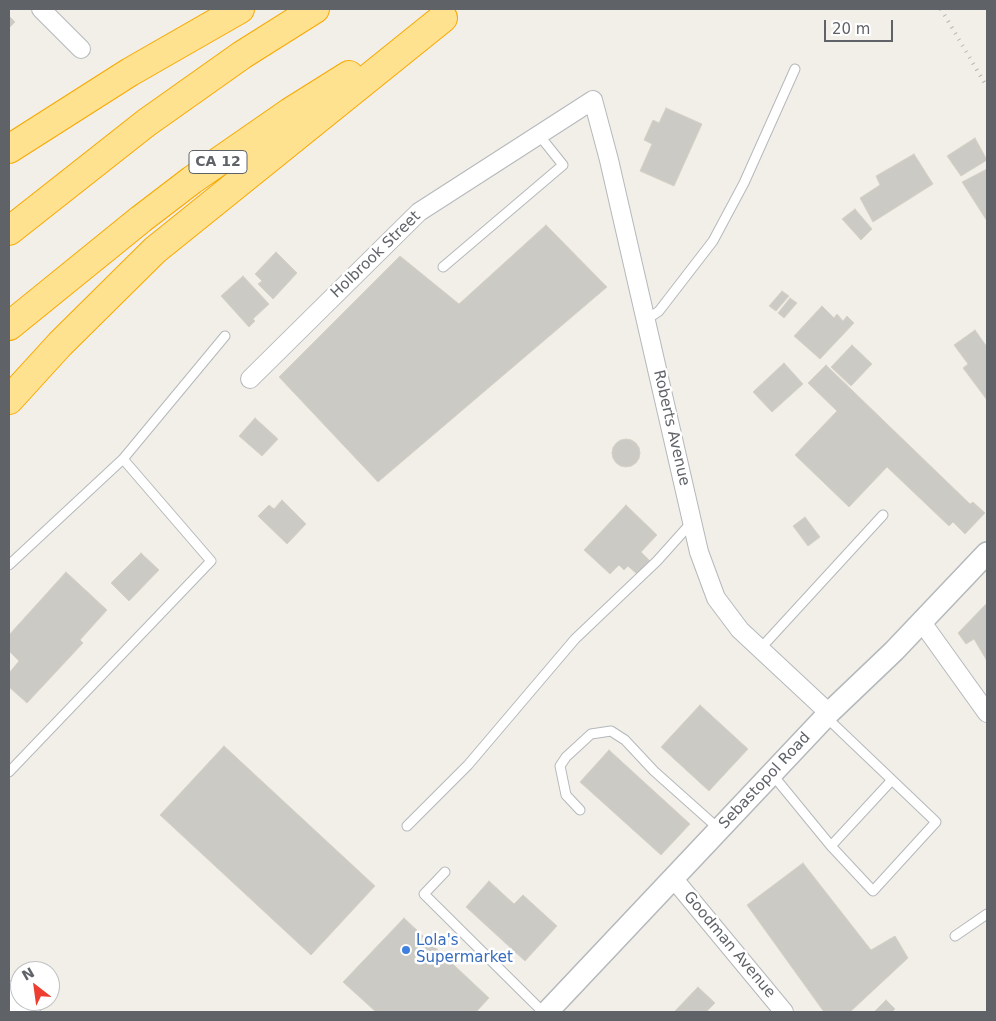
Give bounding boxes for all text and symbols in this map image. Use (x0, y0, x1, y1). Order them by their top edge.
scale bar (826, 10, 895, 42)
text: 20 m (832, 20, 870, 38)
road number: CA 12 (189, 150, 247, 173)
street label: Holbrook Street (328, 208, 424, 302)
street label: Roberts Avenue (649, 368, 693, 488)
street label: Sebastopol Road (716, 729, 814, 833)
street label: Goodman Avenue (679, 888, 779, 1002)
place label: Lola's Supermarket (416, 932, 513, 967)
marker: Lola's Supermarket (400, 944, 412, 956)
north arrow (10, 961, 60, 1011)
text: N (19, 964, 37, 984)

